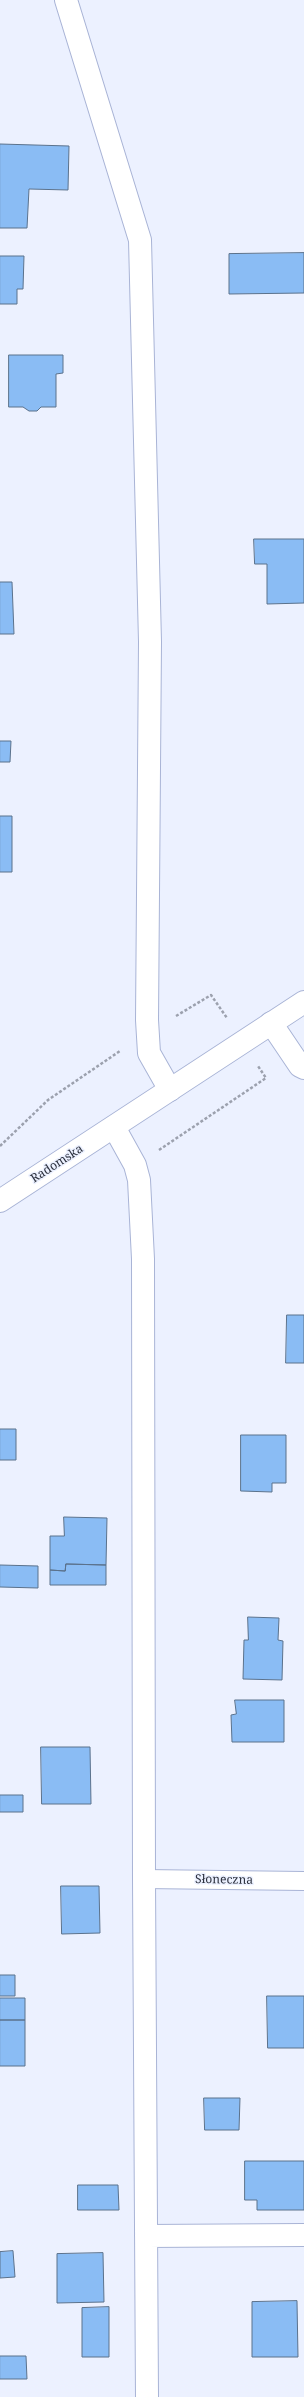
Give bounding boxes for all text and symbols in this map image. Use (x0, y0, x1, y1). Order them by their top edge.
street label: Radomska (28, 1142, 86, 1186)
street label: Słoneczna (195, 1872, 253, 1888)

